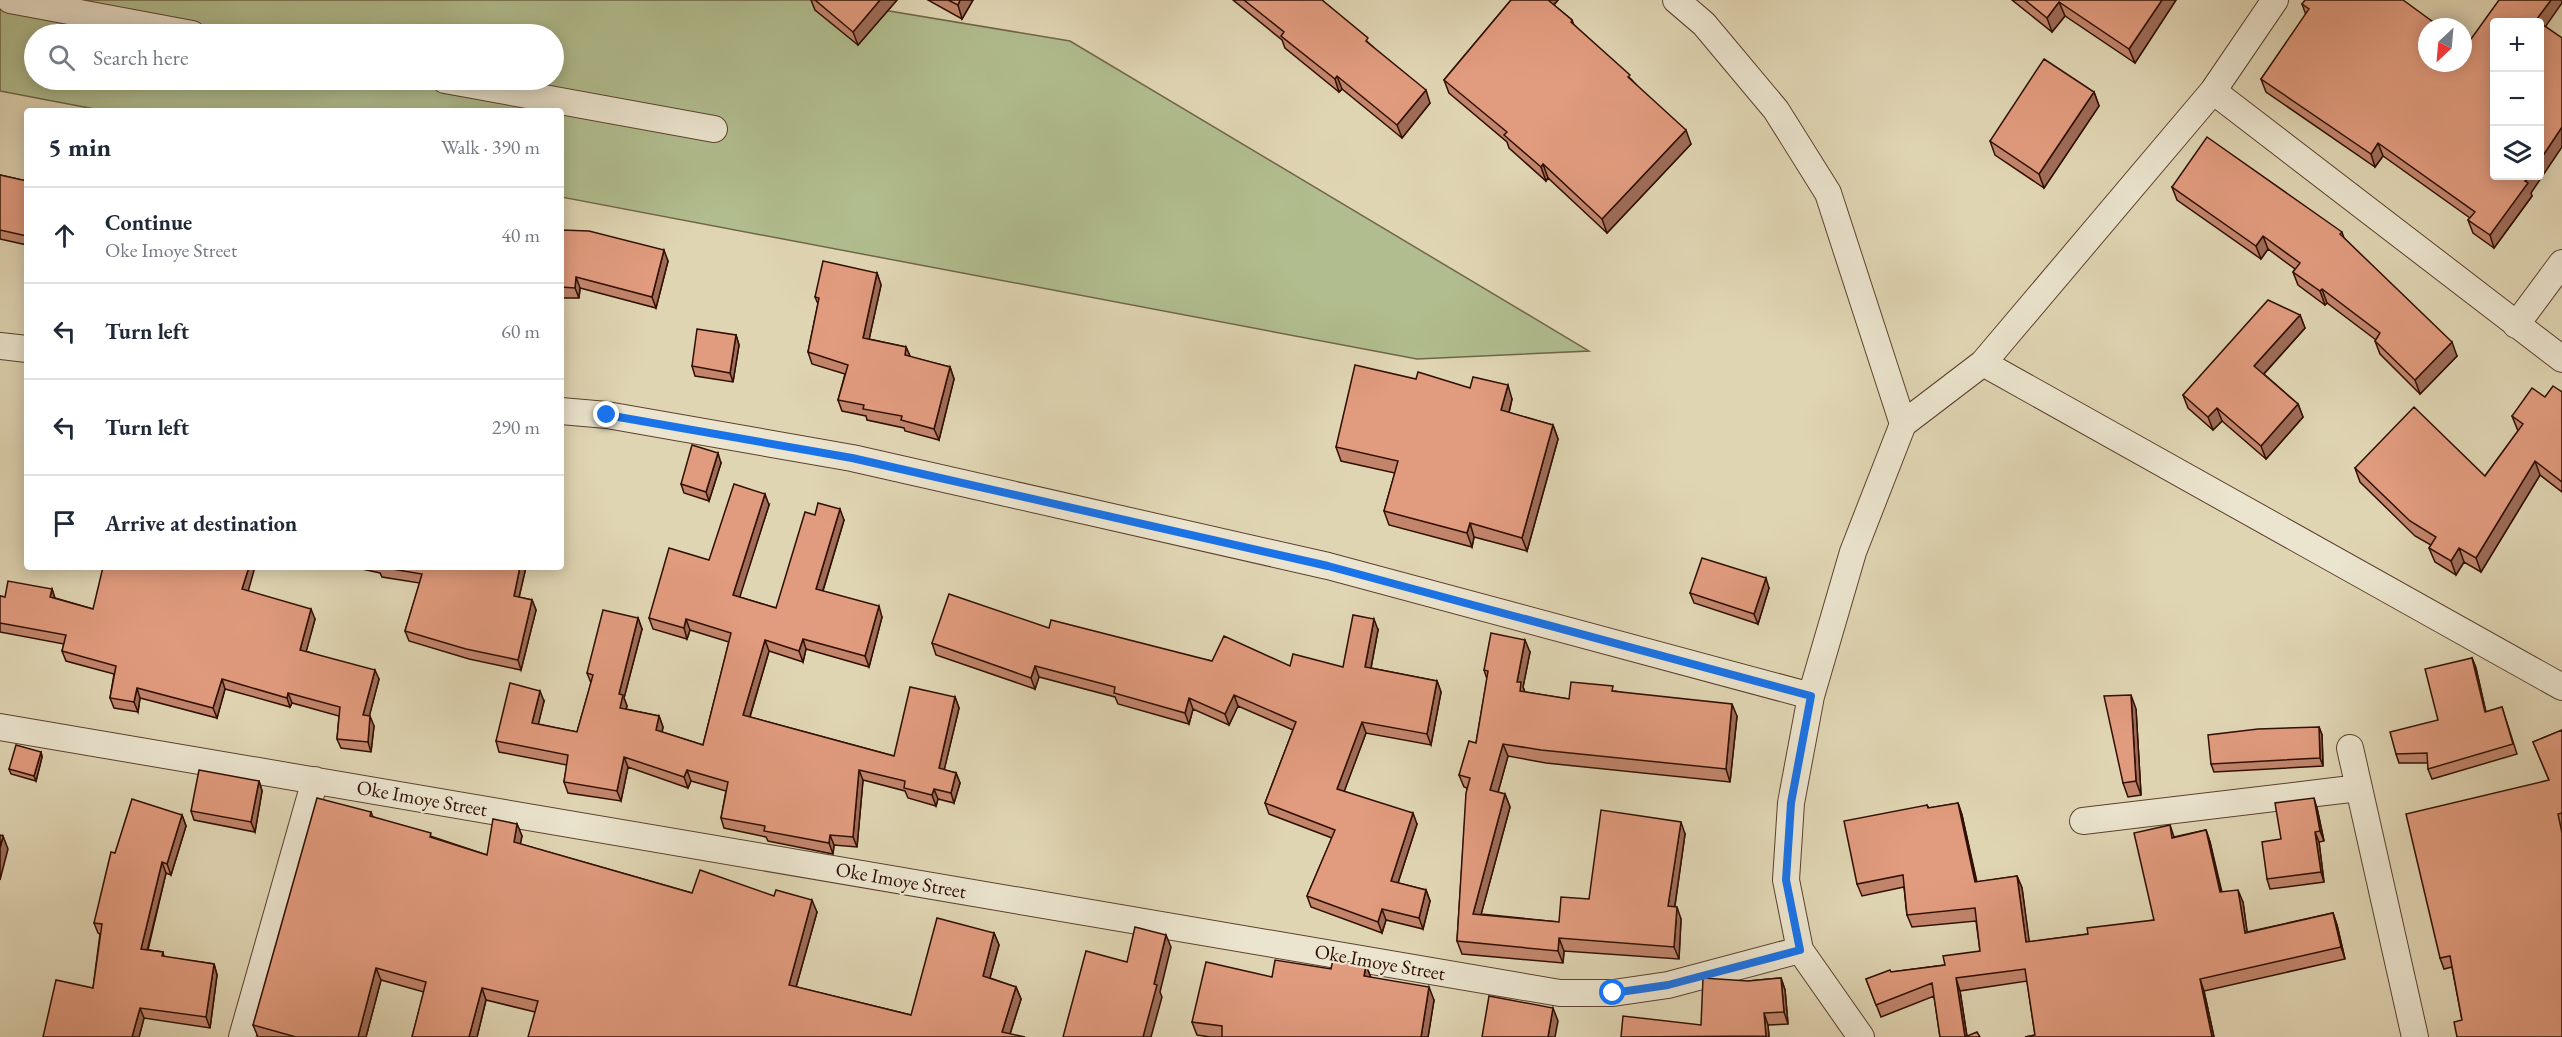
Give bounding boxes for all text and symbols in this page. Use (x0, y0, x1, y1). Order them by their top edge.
north arrow (2418, 18, 2472, 72)
map controls (2490, 18, 2544, 180)
button: + (2490, 18, 2544, 72)
search box (24, 24, 564, 90)
icon: search (45, 41, 78, 74)
text: Search here (93, 43, 188, 72)
button: − (2490, 72, 2544, 126)
button: layers (2490, 126, 2544, 180)
text: 5 min (48, 130, 111, 164)
text: Walk · 390 m (441, 134, 540, 160)
text: Continue (105, 208, 192, 237)
icon: ahead (48, 219, 81, 252)
text: 40 m (501, 222, 540, 248)
text: Oke Imoye Street (105, 237, 237, 263)
icon: left (48, 315, 81, 348)
text: Turn left (105, 317, 189, 346)
text: 60 m (501, 318, 540, 344)
route end (593, 401, 619, 427)
icon: left (48, 411, 81, 444)
text: Turn left (105, 413, 189, 442)
text: 290 m (492, 414, 540, 440)
icon: arrive (48, 507, 81, 540)
text: Arrive at destination (105, 509, 297, 538)
street label: Oke Imoye Street (355, 774, 490, 822)
street label: Oke Imoye Street (834, 856, 969, 904)
street label: Oke Imoye Street (1313, 938, 1448, 986)
route start (1599, 979, 1625, 1005)

